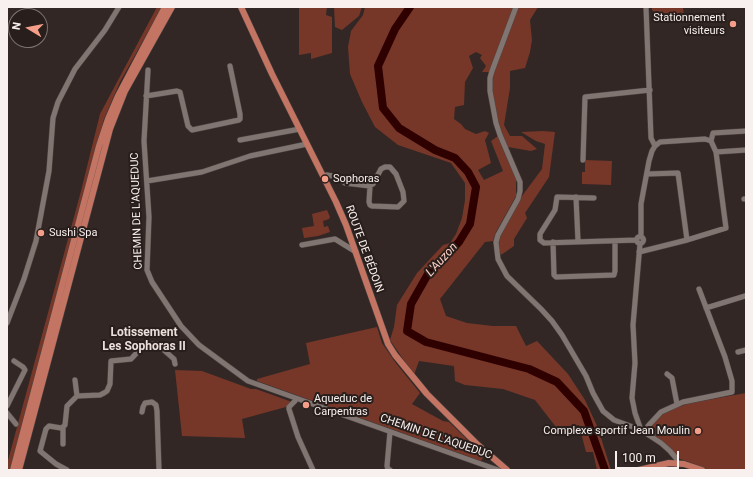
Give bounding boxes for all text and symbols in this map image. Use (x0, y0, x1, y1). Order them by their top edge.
north arrow (8, 8, 48, 48)
place label: Stationnement visiteurs (653, 11, 725, 37)
marker: Stationnement visiteurs (728, 19, 738, 29)
text: N (10, 21, 24, 31)
street label: CHEMIN DE L'AQUEDUC (128, 152, 146, 270)
place label: Sophoras (333, 172, 379, 186)
marker: Sophoras (320, 174, 330, 184)
street label: ROUTE DE BÉDOIN (342, 204, 386, 294)
place label: Sushi Spa (49, 226, 97, 240)
marker: Sushi Spa (36, 228, 46, 238)
water label: L'Auzon (423, 240, 461, 280)
district label: Lotissement Les Sophoras II (102, 326, 186, 354)
place label: Aqueduc de Carpentras (314, 392, 372, 418)
marker: Aqueduc de Carpentras (301, 400, 311, 410)
street label: CHEMIN DE L'AQUEDUC (378, 412, 494, 462)
place label: Complexe sportif Jean Moulin (543, 424, 690, 438)
marker: Complexe sportif Jean Moulin (693, 426, 703, 436)
scale bar (617, 443, 681, 469)
text: 100 m (622, 451, 656, 465)

